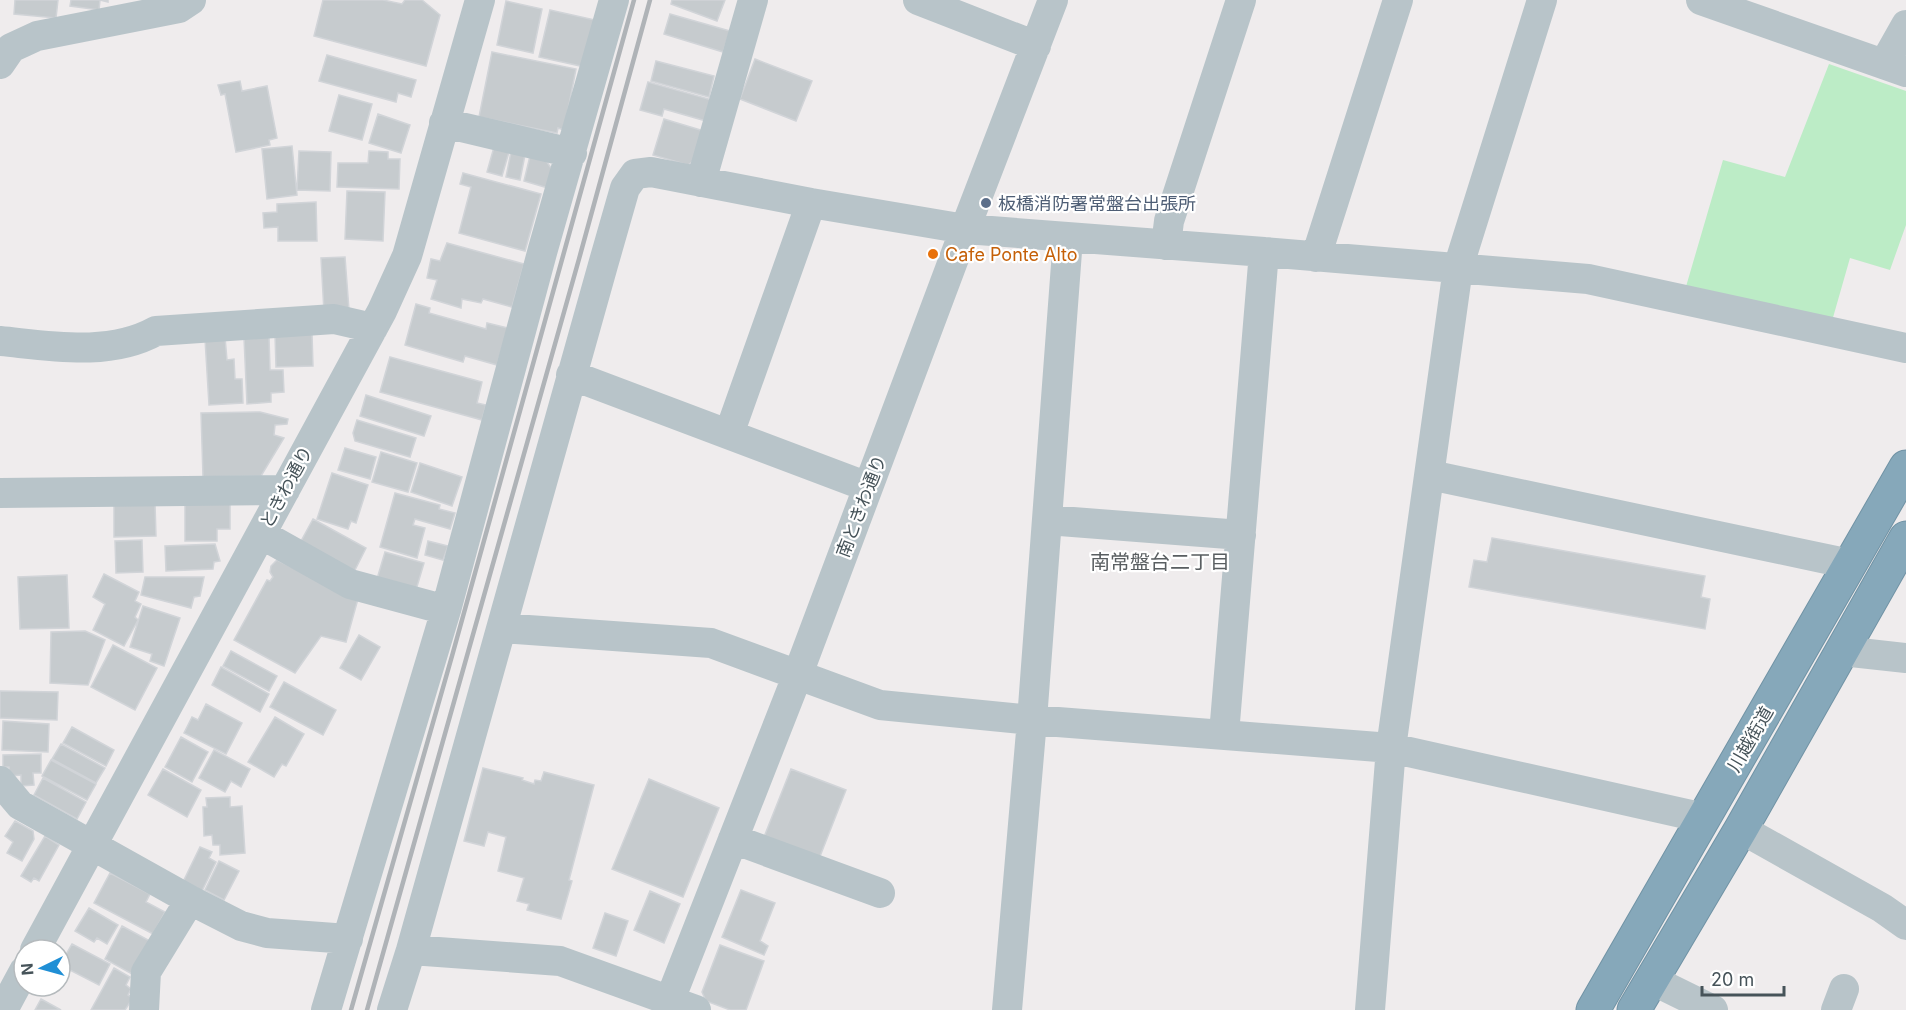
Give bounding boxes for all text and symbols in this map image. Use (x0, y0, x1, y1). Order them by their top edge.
place label: 板橋消防署常盤台出張所 (998, 193, 1196, 214)
marker: 板橋消防署常盤台出張所 (979, 196, 993, 210)
place label: Cafe Ponte Alto (945, 244, 1078, 265)
marker: Cafe Ponte Alto (926, 247, 940, 261)
street label: ときわ通り (256, 442, 316, 532)
street label: 南ときわ通り (832, 452, 890, 560)
district label: 南常盤台二丁目 (1090, 550, 1230, 574)
street label: 川越街道 (1723, 703, 1777, 775)
north arrow (12, 938, 72, 998)
scale bar (1702, 959, 1784, 997)
text: N (17, 962, 38, 976)
text: 20 m (1711, 969, 1754, 990)

